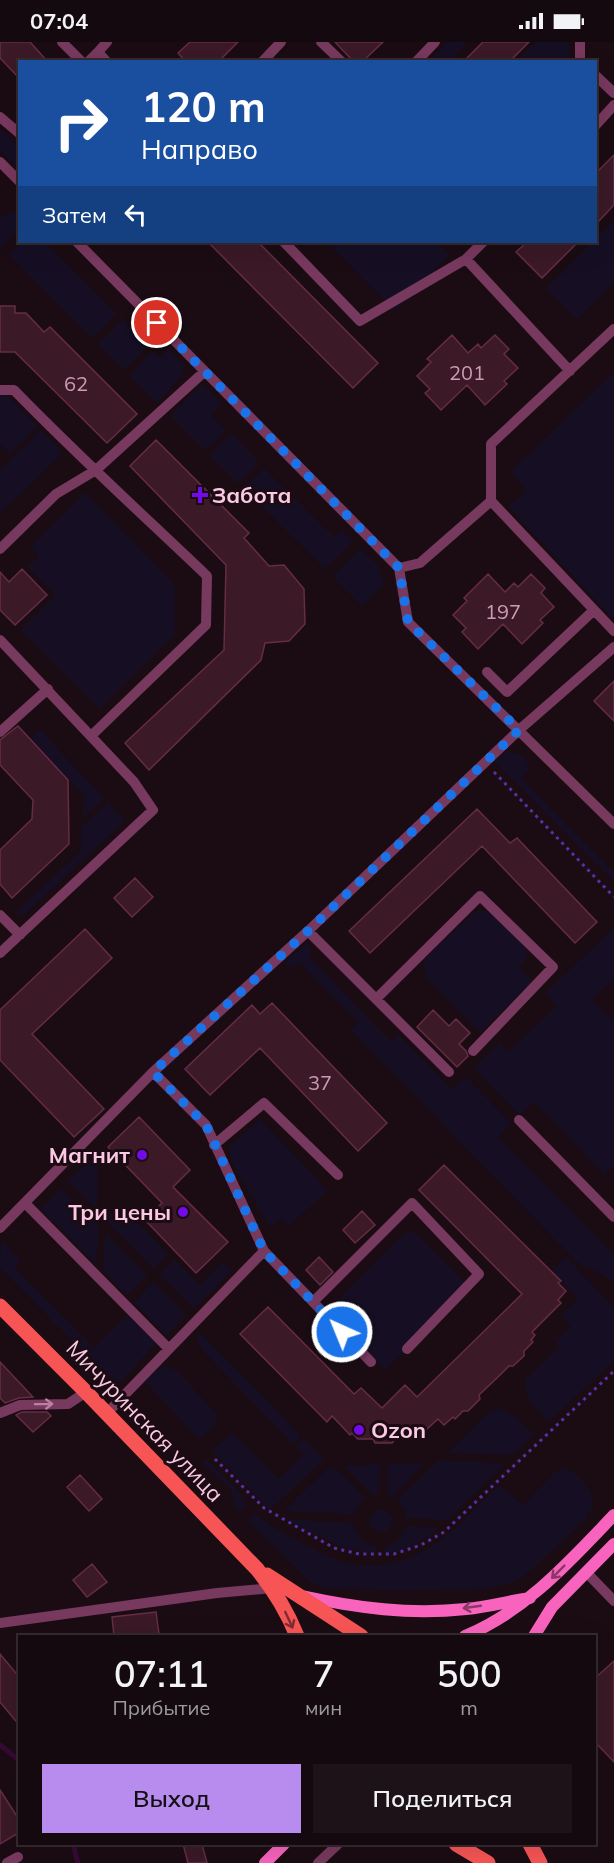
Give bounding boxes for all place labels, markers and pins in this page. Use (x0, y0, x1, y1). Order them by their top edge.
pin (131, 297, 182, 348)
place label: Забота (212, 481, 291, 509)
marker: Забота (193, 488, 207, 502)
place label: Магнит (49, 1141, 130, 1169)
marker: Магнит (135, 1148, 149, 1162)
place label: Три цены (68, 1198, 171, 1226)
marker: Три цены (176, 1205, 190, 1219)
place label: Ozon (371, 1416, 426, 1444)
marker: Ozon (352, 1423, 366, 1437)

